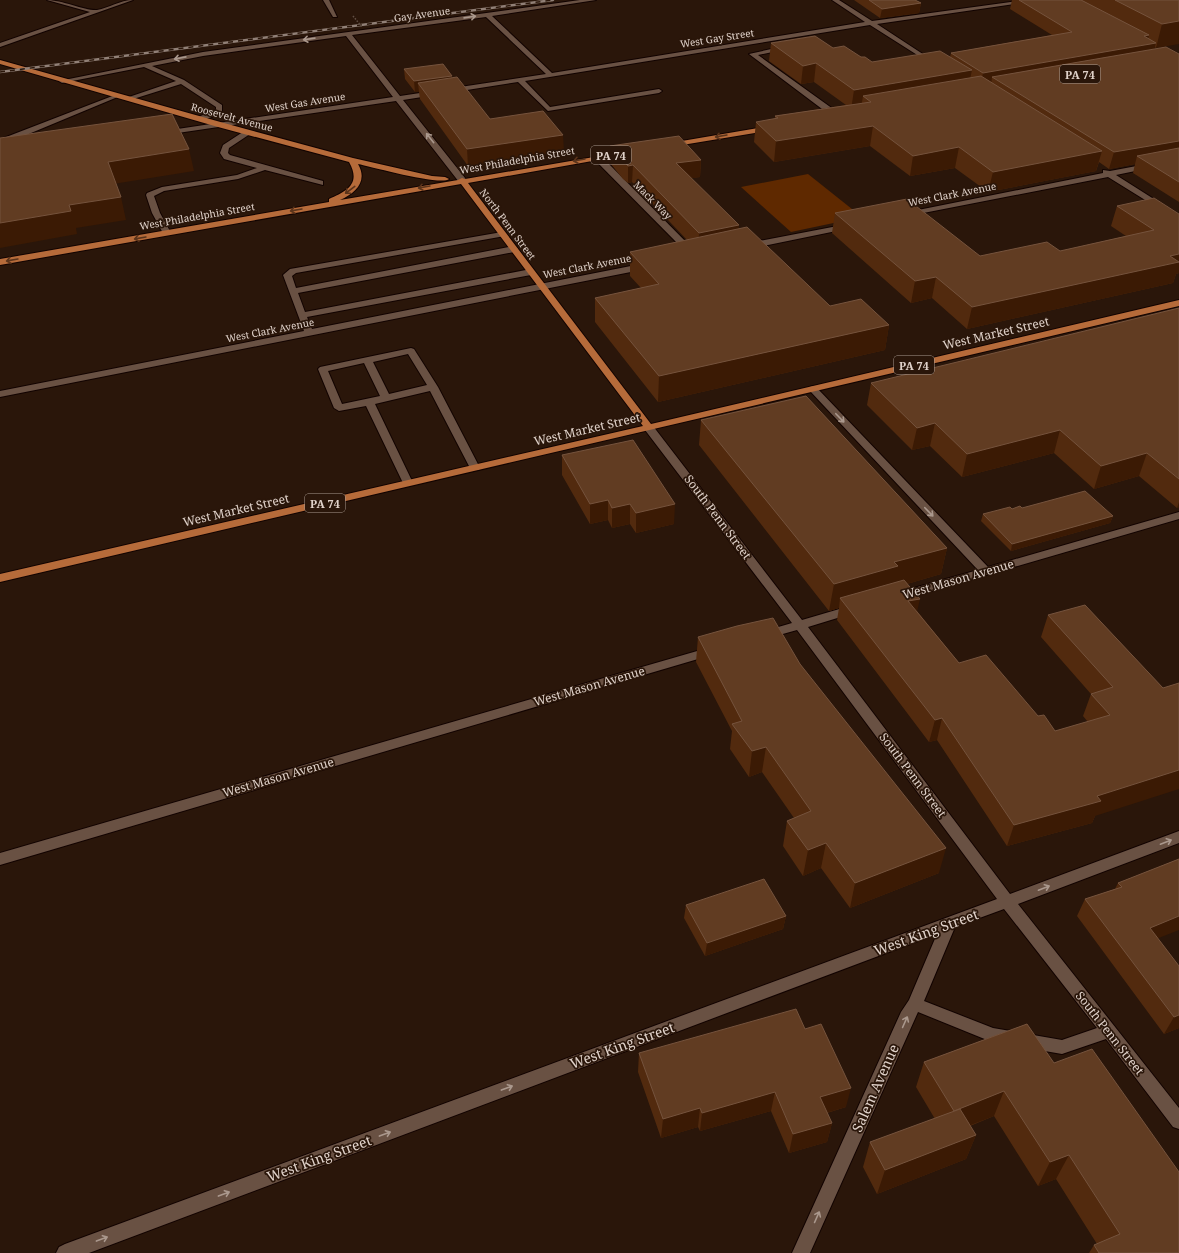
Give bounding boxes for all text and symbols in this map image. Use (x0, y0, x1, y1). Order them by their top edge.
street label: Gay Avenue (393, 3, 451, 25)
one-way arrow (463, 13, 476, 21)
street label: West Gay Street (679, 25, 755, 51)
one-way arrow (303, 36, 316, 43)
one-way arrow (174, 54, 187, 62)
road number: PA 74 (1060, 65, 1100, 83)
street label: West Gas Avenue (264, 89, 346, 115)
street label: Roosevelt Avenue (190, 99, 274, 135)
one-way arrow (715, 132, 728, 140)
one-way arrow (426, 133, 434, 144)
street label: West Philadelphia Street (458, 143, 576, 177)
road number: PA 74 (591, 146, 631, 164)
one-way arrow (573, 157, 586, 165)
street label: Mack Way (631, 178, 676, 223)
street label: West Clark Avenue (907, 179, 997, 209)
one-way arrow (418, 183, 431, 191)
one-way arrow (344, 186, 355, 194)
street label: North Penn Street (477, 186, 540, 263)
street label: West Philadelphia Street (138, 199, 256, 233)
one-way arrow (290, 206, 303, 214)
one-way arrow (134, 234, 147, 242)
street label: West Clark Avenue (542, 251, 632, 281)
one-way arrow (6, 256, 19, 264)
street label: West Market Street (941, 312, 1051, 354)
street label: West Clark Avenue (225, 315, 315, 345)
road number: PA 74 (894, 356, 934, 374)
street label: West Market Street (532, 408, 642, 450)
one-way arrow (835, 413, 844, 423)
street label: South Penn Street (681, 471, 755, 563)
street label: West Market Street (181, 489, 291, 531)
road number: PA 74 (305, 494, 345, 512)
one-way arrow (925, 507, 934, 517)
street label: West Mason Avenue (900, 555, 1016, 603)
street label: West Mason Avenue (531, 662, 647, 710)
street label: South Penn Street (876, 729, 950, 821)
street label: West Mason Avenue (220, 753, 336, 801)
one-way arrow (1159, 838, 1172, 845)
one-way arrow (1037, 883, 1049, 891)
street label: West King Street (871, 904, 981, 960)
street label: South Penn Street (1072, 988, 1148, 1078)
street label: West King Street (567, 1017, 677, 1073)
one-way arrow (901, 1017, 909, 1029)
street label: Salem Avenue (847, 1041, 903, 1135)
one-way arrow (500, 1084, 512, 1092)
one-way arrow (378, 1129, 390, 1137)
street label: West King Street (264, 1130, 374, 1186)
one-way arrow (217, 1189, 229, 1197)
one-way arrow (814, 1212, 821, 1224)
one-way arrow (95, 1235, 107, 1243)

